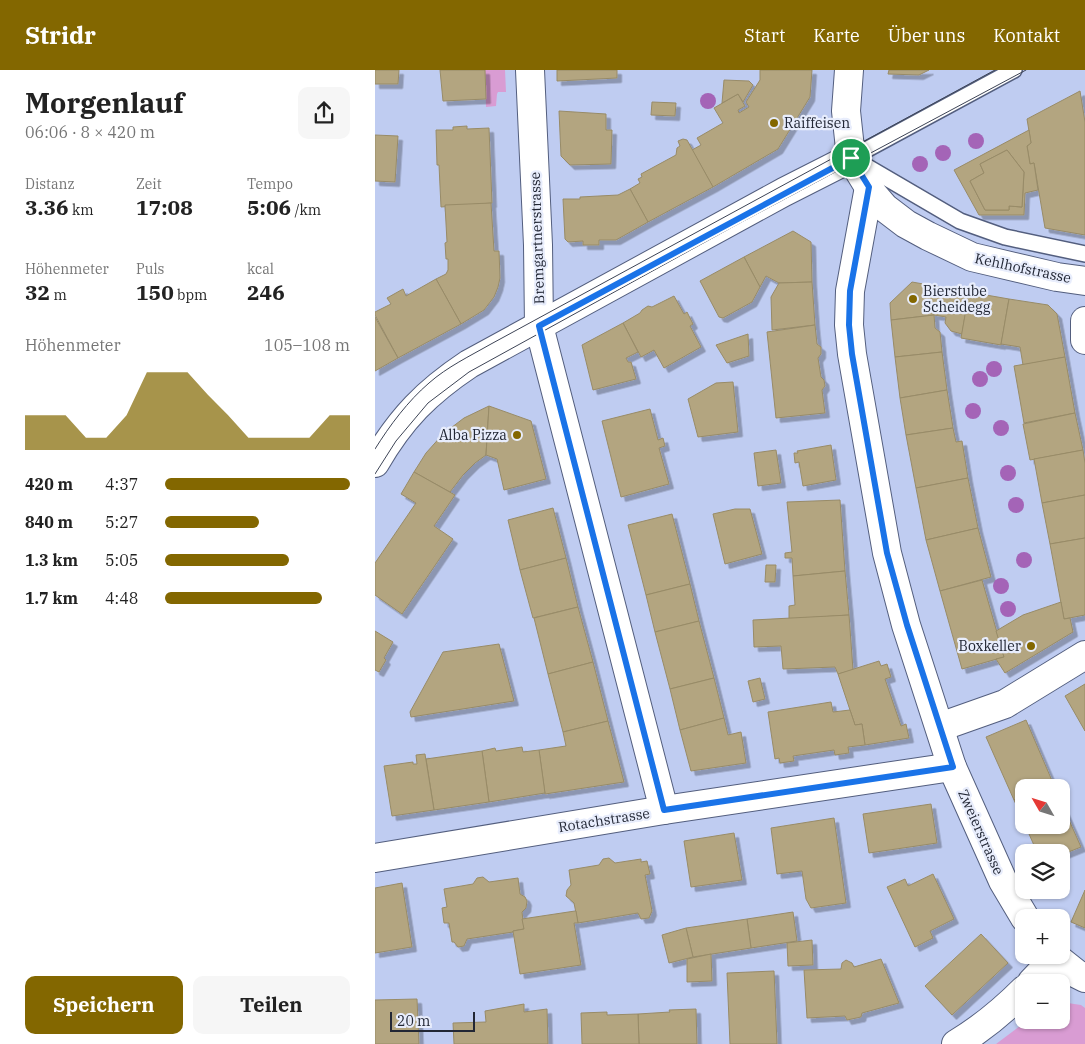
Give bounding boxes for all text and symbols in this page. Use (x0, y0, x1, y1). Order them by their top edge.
text: Stridr (25, 19, 96, 51)
text: Start (744, 24, 785, 47)
text: Karte (813, 24, 860, 47)
text: Über uns (888, 24, 965, 47)
text: Kontakt (993, 24, 1060, 47)
text: Morgenlauf (25, 84, 184, 121)
button: share (298, 87, 350, 139)
place label: Raiffeisen (784, 114, 850, 132)
marker: Raiffeisen (768, 117, 780, 129)
text: 06:06 · 8 × 420 m (25, 122, 155, 142)
pin (830, 137, 872, 179)
icon: arrive (837, 144, 865, 172)
street label: Bremgartnerstrasse (526, 172, 548, 304)
text: Distanz (25, 175, 75, 193)
text: Zeit (136, 175, 162, 193)
text: Tempo (247, 175, 293, 193)
text: 3.36 (25, 193, 69, 221)
text: 17:08 (136, 193, 193, 221)
text: 5:06 (247, 193, 291, 221)
text: km (69, 201, 94, 219)
text: /km (291, 201, 321, 219)
street label: Kehlhofstrasse (973, 249, 1073, 287)
text: Höhenmeter (25, 260, 109, 278)
text: Puls (136, 260, 164, 278)
text: kcal (247, 260, 274, 278)
text: 32 (25, 278, 50, 306)
text: 150 (136, 278, 174, 306)
text: 246 (247, 278, 285, 306)
place label: Bierstube Scheidegg (923, 282, 991, 316)
text: m (50, 286, 67, 304)
text: bpm (174, 286, 207, 304)
marker: Bierstube Scheidegg (907, 293, 919, 305)
text: Höhenmeter (25, 335, 121, 355)
text: 105–108 m (264, 335, 350, 355)
place label: Alba Pizza (439, 426, 507, 444)
marker: Alba Pizza (511, 429, 523, 441)
text: 420 m (25, 474, 73, 494)
text: 4:37 (105, 474, 138, 494)
text: 840 m (25, 512, 73, 532)
text: 5:27 (105, 512, 138, 532)
text: 1.3 km (25, 550, 78, 570)
text: 5:05 (105, 550, 138, 570)
text: 1.7 km (25, 588, 78, 608)
text: 4:48 (105, 588, 138, 608)
place label: Boxkeller (959, 637, 1022, 655)
marker: Boxkeller (1025, 640, 1037, 652)
north arrow (1015, 779, 1070, 834)
map controls (1015, 779, 1070, 1029)
street label: Zweierstrasse (954, 786, 1008, 878)
street label: Rotachstrasse (557, 804, 651, 836)
button: layers (1015, 844, 1070, 899)
button: + (1015, 909, 1070, 964)
button: − (1015, 974, 1070, 1029)
button: Speichern (25, 976, 183, 1034)
button: Teilen (193, 976, 350, 1034)
scale bar (390, 1009, 475, 1032)
text: 20 m (397, 1012, 430, 1030)

